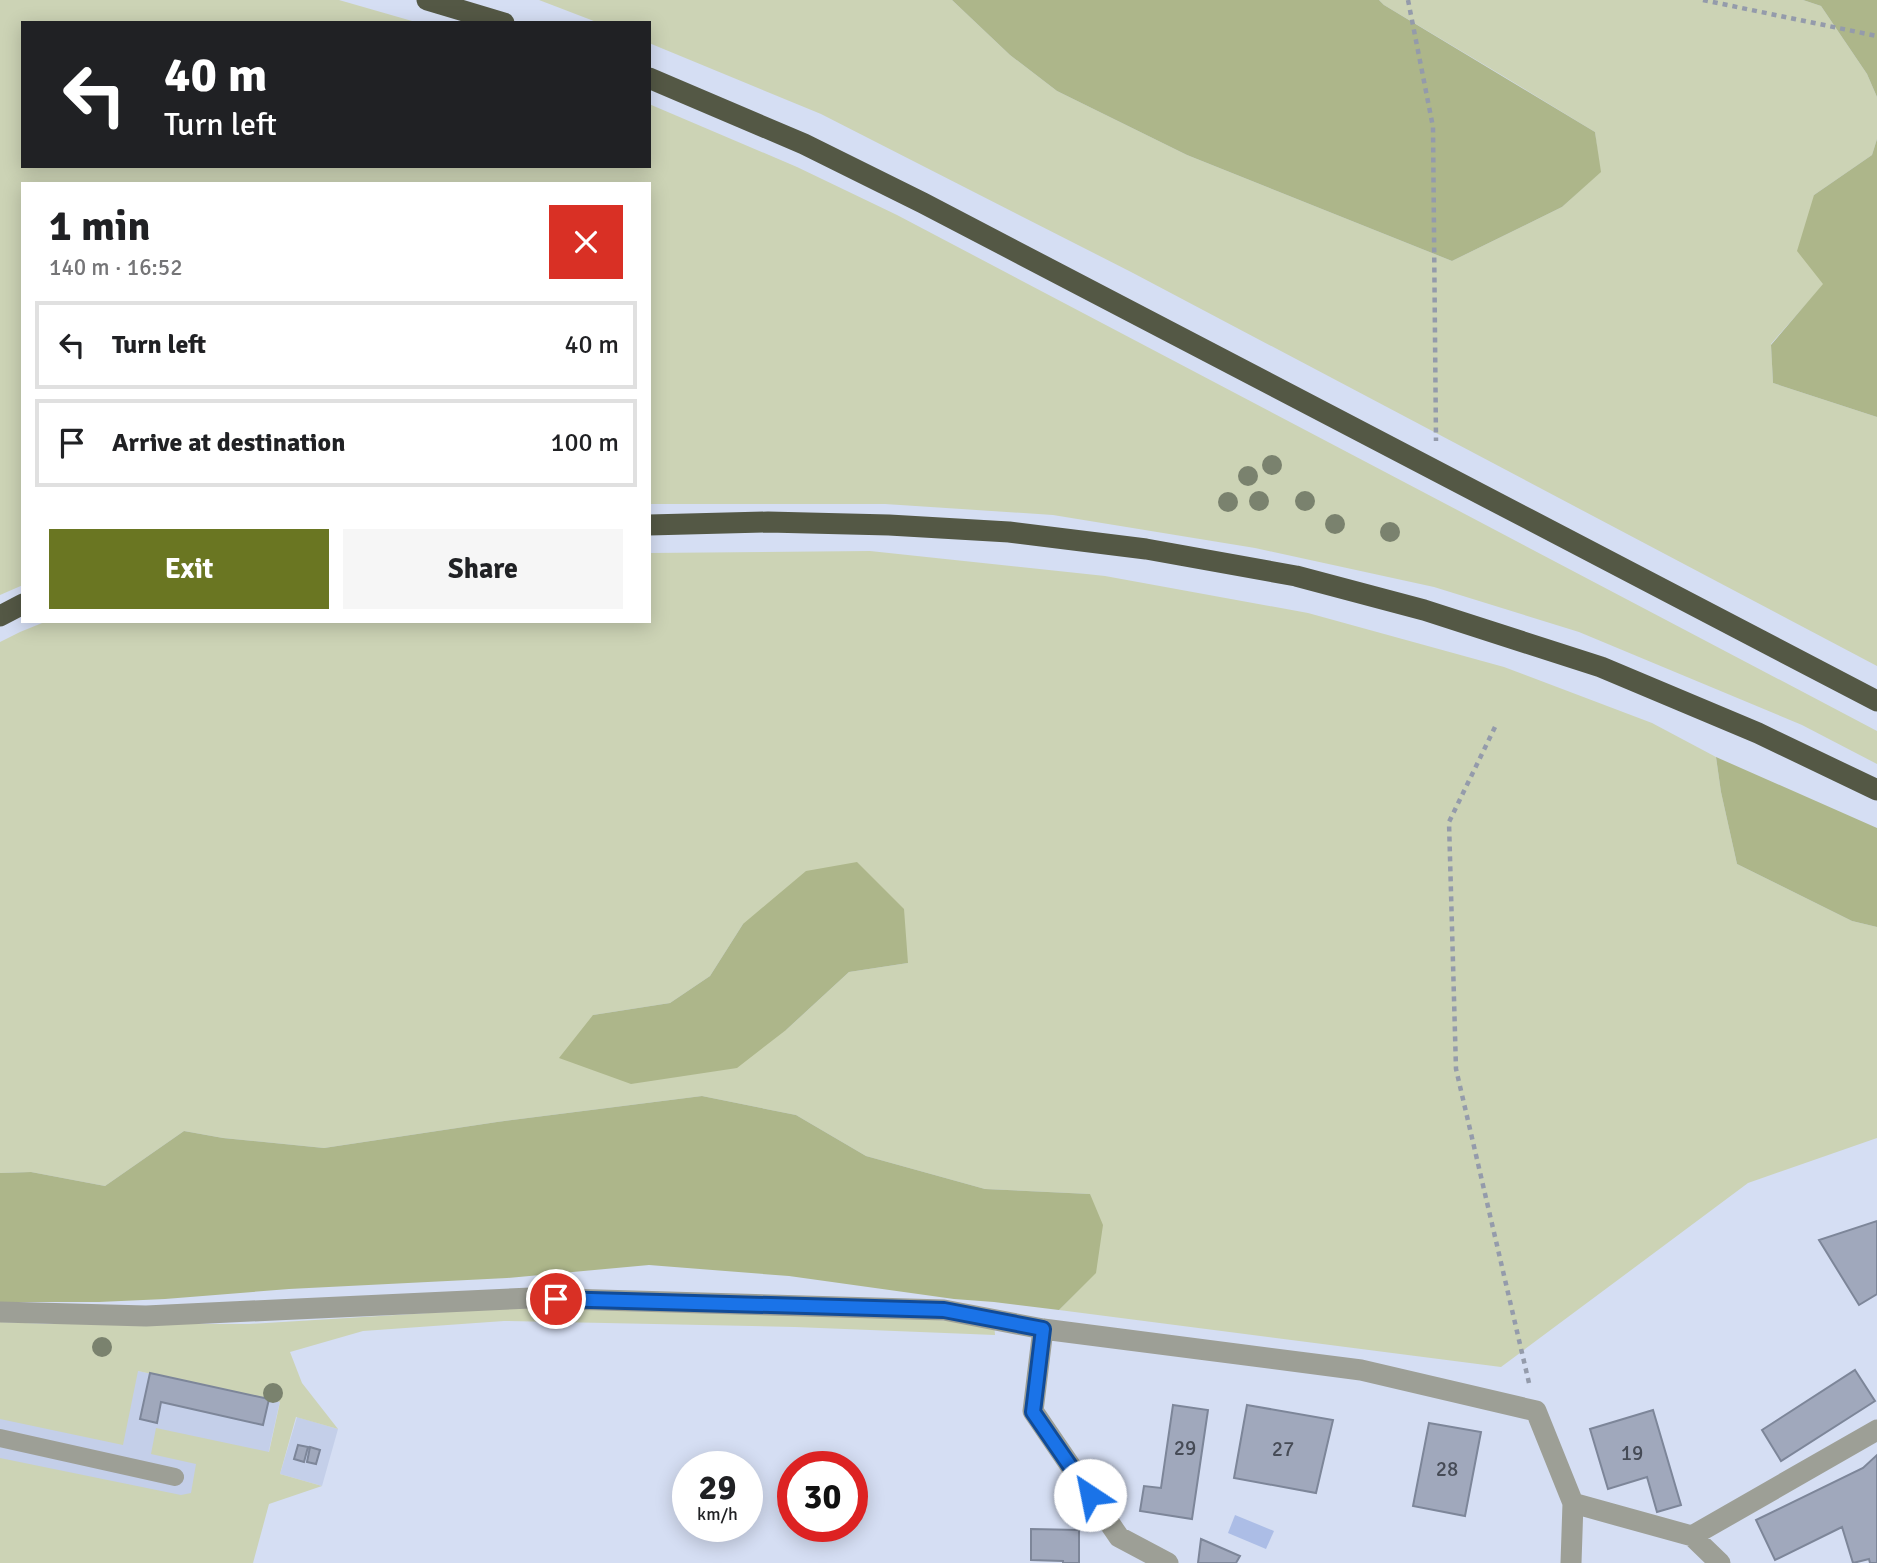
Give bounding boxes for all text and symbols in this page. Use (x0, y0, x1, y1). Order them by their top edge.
text: 40 m (164, 45, 267, 105)
icon: left (49, 49, 140, 140)
text: Turn left (164, 105, 277, 144)
text: 1 min (49, 201, 150, 252)
button: close (549, 205, 623, 279)
text: 140 m · 16:52 (49, 253, 183, 282)
icon: left (53, 326, 91, 364)
text: Turn left (112, 329, 206, 361)
text: 40 m (564, 329, 619, 361)
icon: arrive (53, 424, 91, 462)
text: Arrive at destination (112, 427, 345, 459)
text: 100 m (550, 427, 619, 459)
button: Exit (49, 529, 329, 609)
button: Share (343, 529, 623, 609)
pin (526, 1269, 586, 1329)
icon: arrive (537, 1280, 575, 1318)
house number: 29 (1174, 1435, 1196, 1461)
house number: 27 (1272, 1436, 1294, 1462)
house number: 19 (1621, 1440, 1643, 1466)
speed limit sign: 30 (777, 1451, 868, 1542)
house number: 28 (1436, 1456, 1458, 1482)
position arrow (1053, 1458, 1127, 1532)
text: 29 (699, 1466, 736, 1509)
text: km/h (697, 1503, 738, 1525)

